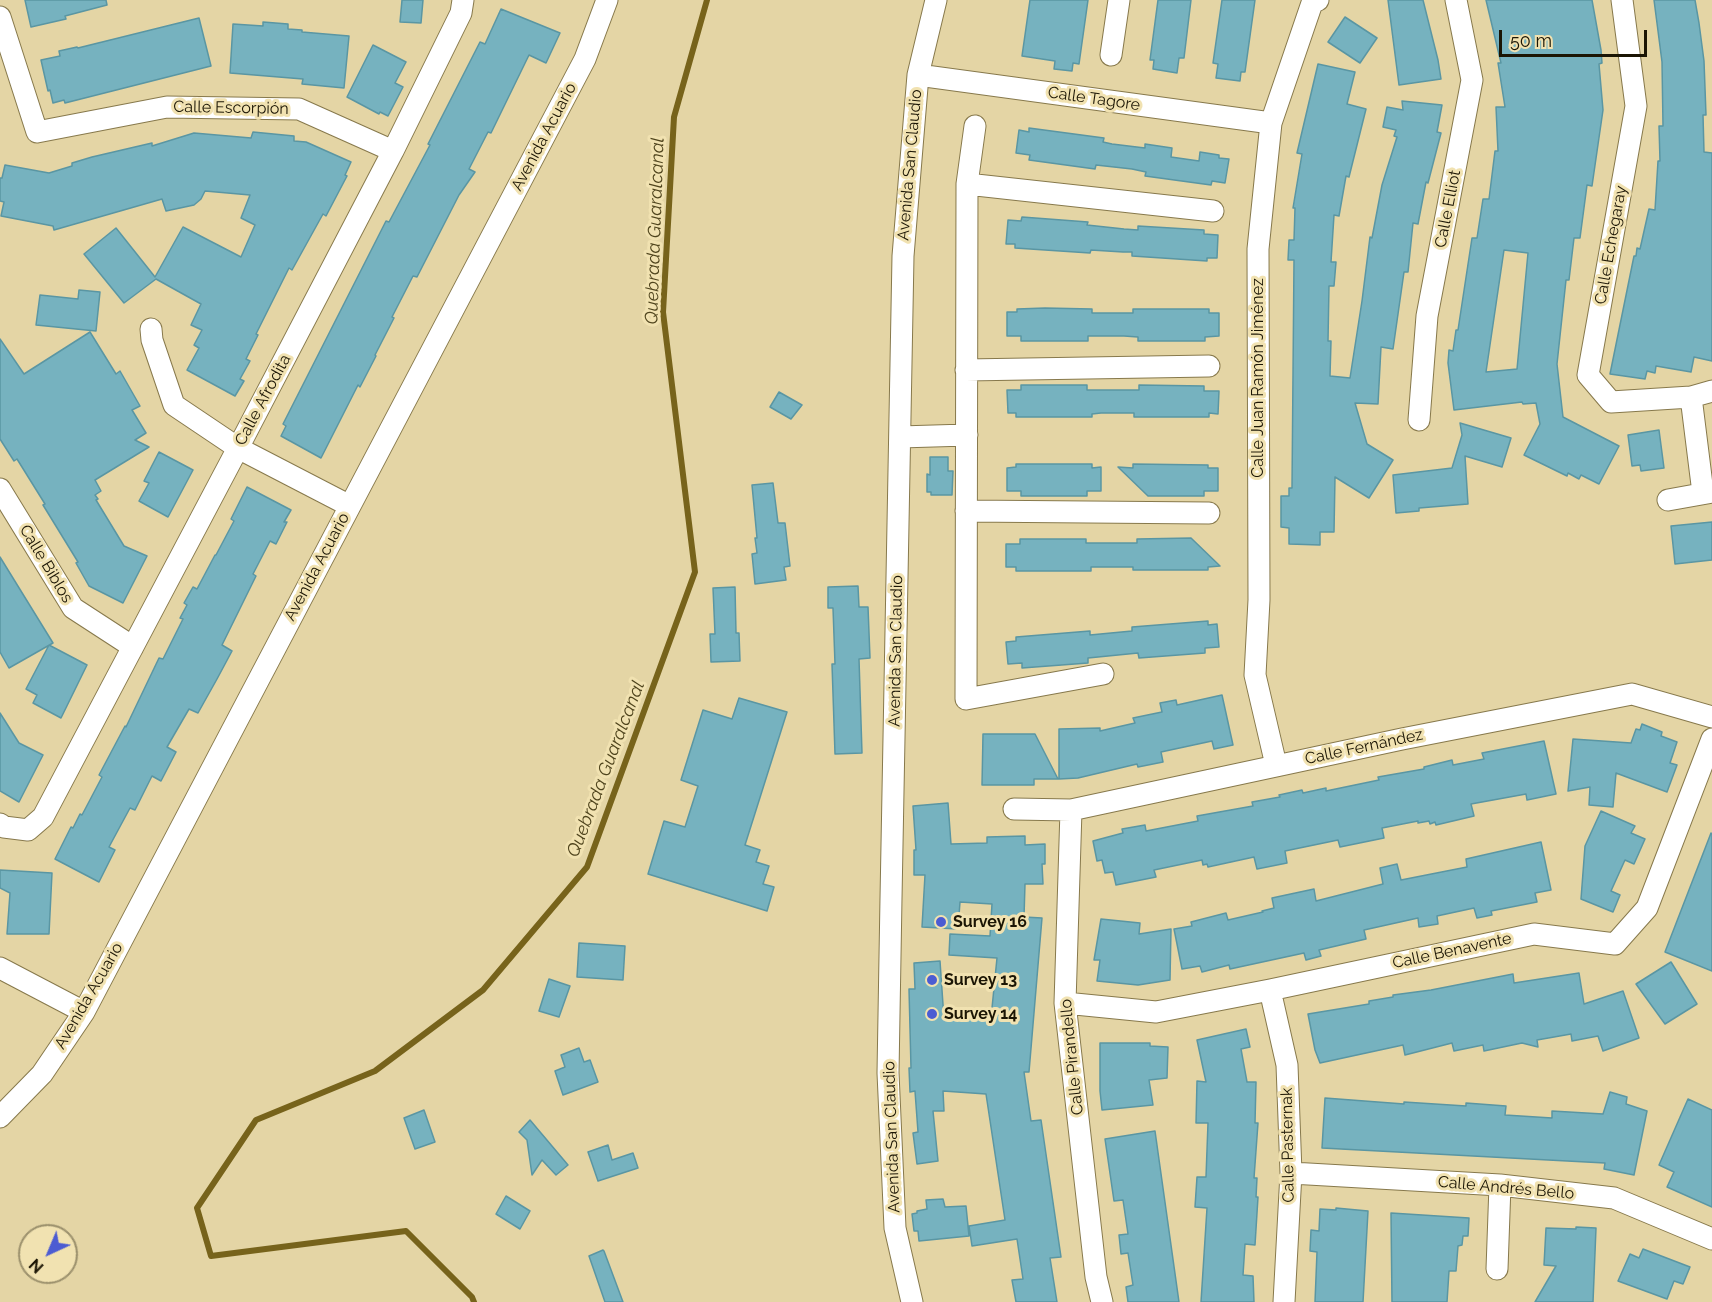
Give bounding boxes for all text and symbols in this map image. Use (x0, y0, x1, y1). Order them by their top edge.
scale bar (1502, 18, 1650, 56)
text: 50 m (1510, 30, 1552, 51)
street label: Avenida Acuario (507, 80, 581, 194)
street label: Calle Tagore (1047, 83, 1141, 115)
street label: Avenida San Claudio (894, 89, 926, 241)
street label: Calle Escorpión (173, 97, 289, 119)
water label: Quebrada Guaralcanal (641, 137, 669, 325)
street label: Calle Elliot (1431, 169, 1465, 249)
street label: Calle Echegaray (1591, 184, 1631, 306)
street label: Calle Juan Ramón Jiménez (1248, 278, 1268, 478)
street label: Calle Afrodita (231, 351, 295, 449)
street label: Avenida Acuario (280, 510, 354, 624)
street label: Calle Biblos (15, 522, 77, 606)
street label: Avenida San Claudio (885, 575, 907, 727)
water label: Quebrada Guaralcanal (562, 678, 650, 860)
street label: Calle Fernández (1303, 725, 1425, 769)
place label: Survey 16 (953, 912, 1027, 932)
marker: Survey 16 (934, 915, 948, 929)
street label: Calle Benavente (1391, 929, 1513, 973)
street label: Avenida Acuario (51, 939, 127, 1053)
place label: Survey 13 (944, 970, 1017, 990)
marker: Survey 13 (925, 973, 939, 987)
street label: Calle Pirandello (1056, 998, 1088, 1116)
place label: Survey 14 (944, 1004, 1017, 1024)
marker: Survey 14 (925, 1007, 939, 1021)
street label: Avenida San Claudio (880, 1061, 904, 1213)
street label: Calle Pasternak (1277, 1087, 1299, 1203)
street label: Calle Andrés Bello (1437, 1172, 1575, 1204)
north arrow (18, 1224, 78, 1284)
text: N (26, 1255, 48, 1277)

